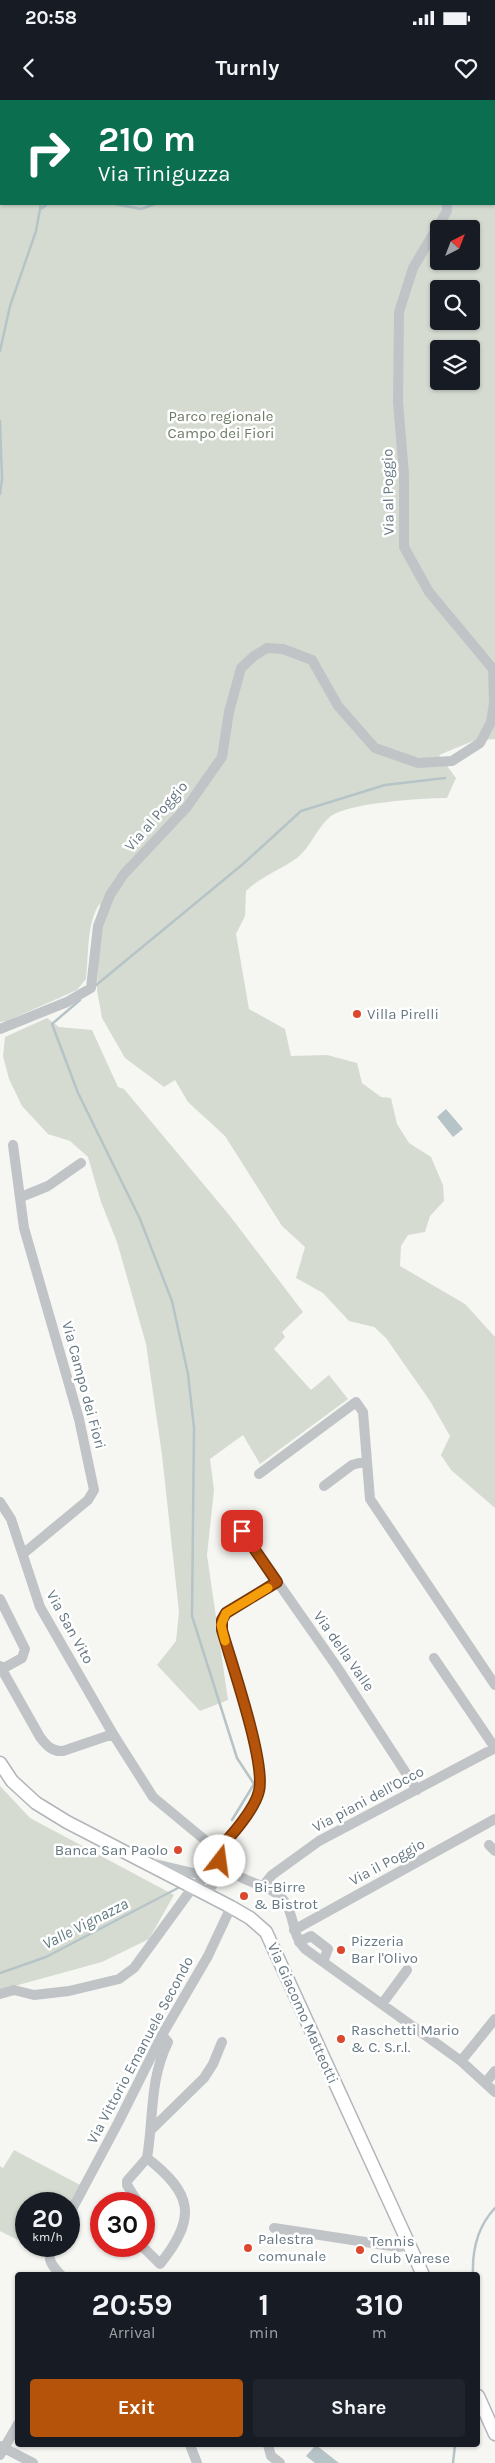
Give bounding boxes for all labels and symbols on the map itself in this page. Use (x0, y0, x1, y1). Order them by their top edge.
north arrow (430, 220, 480, 270)
park label: Parco regionale Campo dei Fiori (167, 407, 275, 442)
street label: Via al Poggio (378, 448, 398, 536)
street label: Via al Poggio (121, 777, 191, 855)
place label: Villa Pirelli (367, 1005, 439, 1023)
marker: Villa Pirelli (351, 1008, 363, 1020)
street label: Via Campo dei Fiori (58, 1319, 110, 1451)
pin (221, 1510, 263, 1552)
street label: Via San Vito (42, 1587, 98, 1667)
street label: Via della Valle (310, 1607, 378, 1695)
street label: Via piani dell'Occo (309, 1762, 427, 1836)
position arrow (193, 1834, 245, 1886)
street label: Via il Poggio (346, 1835, 428, 1889)
place label: Banca San Paolo (55, 1841, 168, 1859)
marker: Banca San Paolo (172, 1844, 184, 1856)
place label: Bi-Birre & Bistrot (254, 1878, 318, 1913)
marker: Bi-Birre & Bistrot (238, 1890, 250, 1902)
water label: Valle Vignazza (39, 1894, 131, 1953)
place label: Pizzeria Bar l'Olivo (351, 1932, 418, 1967)
street label: Via Giacomo Matteotti (264, 1940, 342, 2086)
marker: Pizzeria Bar l'Olivo (335, 1944, 347, 1956)
street label: Via Vittorio Emanuele Secondo (83, 1953, 197, 2147)
place label: Raschetti Mario & C. S.r.l. (351, 2021, 459, 2056)
marker: Raschetti Mario & C. S.r.l. (335, 2033, 347, 2045)
speed limit sign: 30 (90, 2192, 155, 2257)
place label: Palestra comunale (258, 2230, 326, 2265)
place label: Tennis Club Varese (370, 2232, 450, 2267)
marker: Palestra comunale (242, 2242, 254, 2254)
marker: Tennis Club Varese (354, 2244, 366, 2256)

